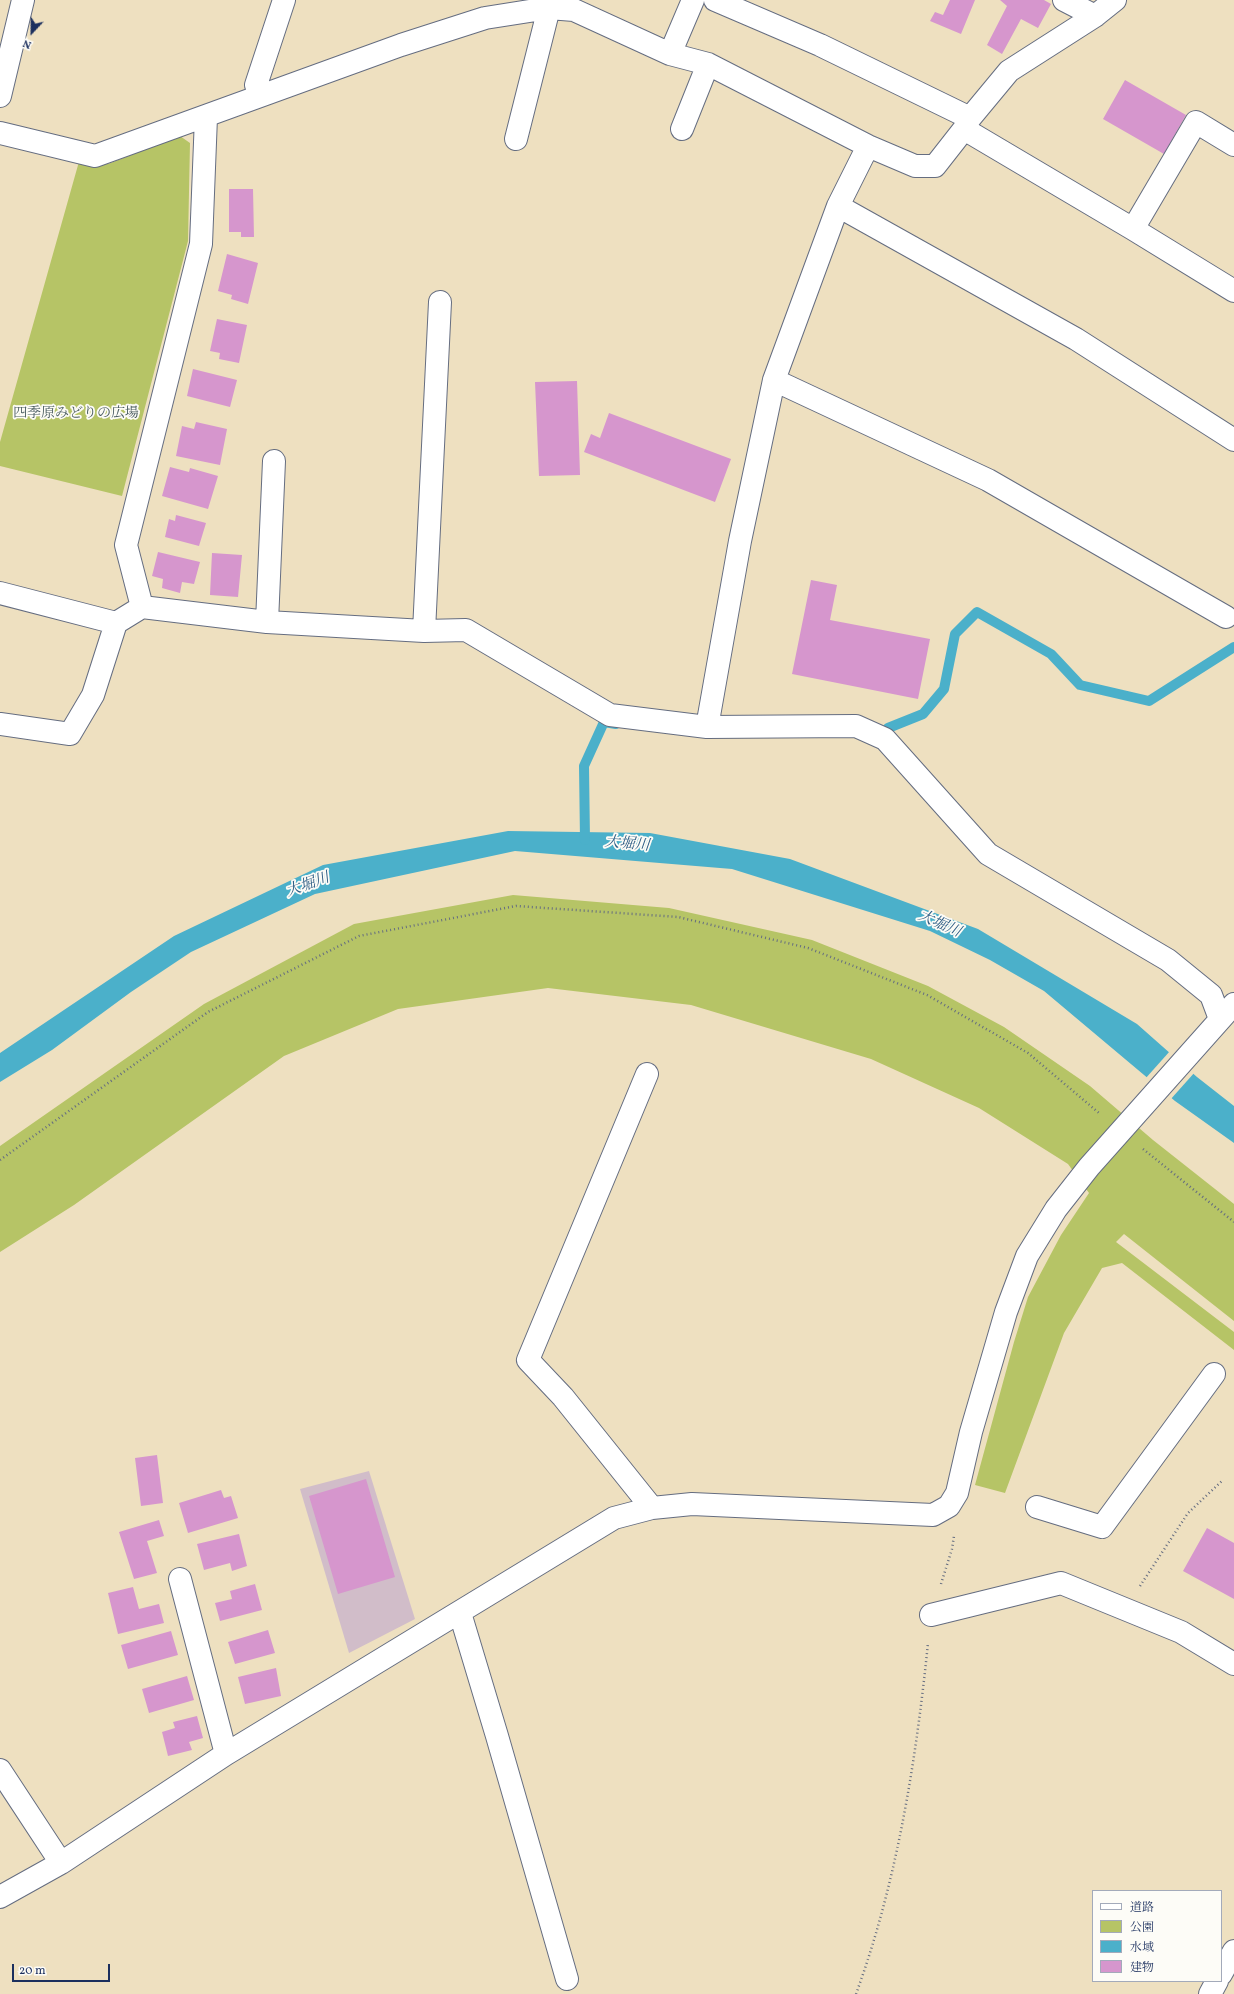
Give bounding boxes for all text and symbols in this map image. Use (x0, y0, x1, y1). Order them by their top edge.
north arrow (12, 12, 52, 52)
text: N (21, 35, 34, 52)
park label: 四季原みどりの広場 (13, 406, 139, 422)
water label: 大堀川 (604, 834, 650, 856)
water label: 大堀川 (284, 870, 332, 902)
water label: 大堀川 (915, 908, 963, 942)
legend (1092, 1890, 1222, 1982)
text: 道路 (1130, 1900, 1154, 1916)
text: 公園 (1130, 1920, 1154, 1936)
text: 水域 (1130, 1940, 1154, 1956)
scale bar (14, 1956, 112, 1982)
text: 建物 (1130, 1960, 1154, 1976)
text: 20 m (19, 1963, 46, 1979)

